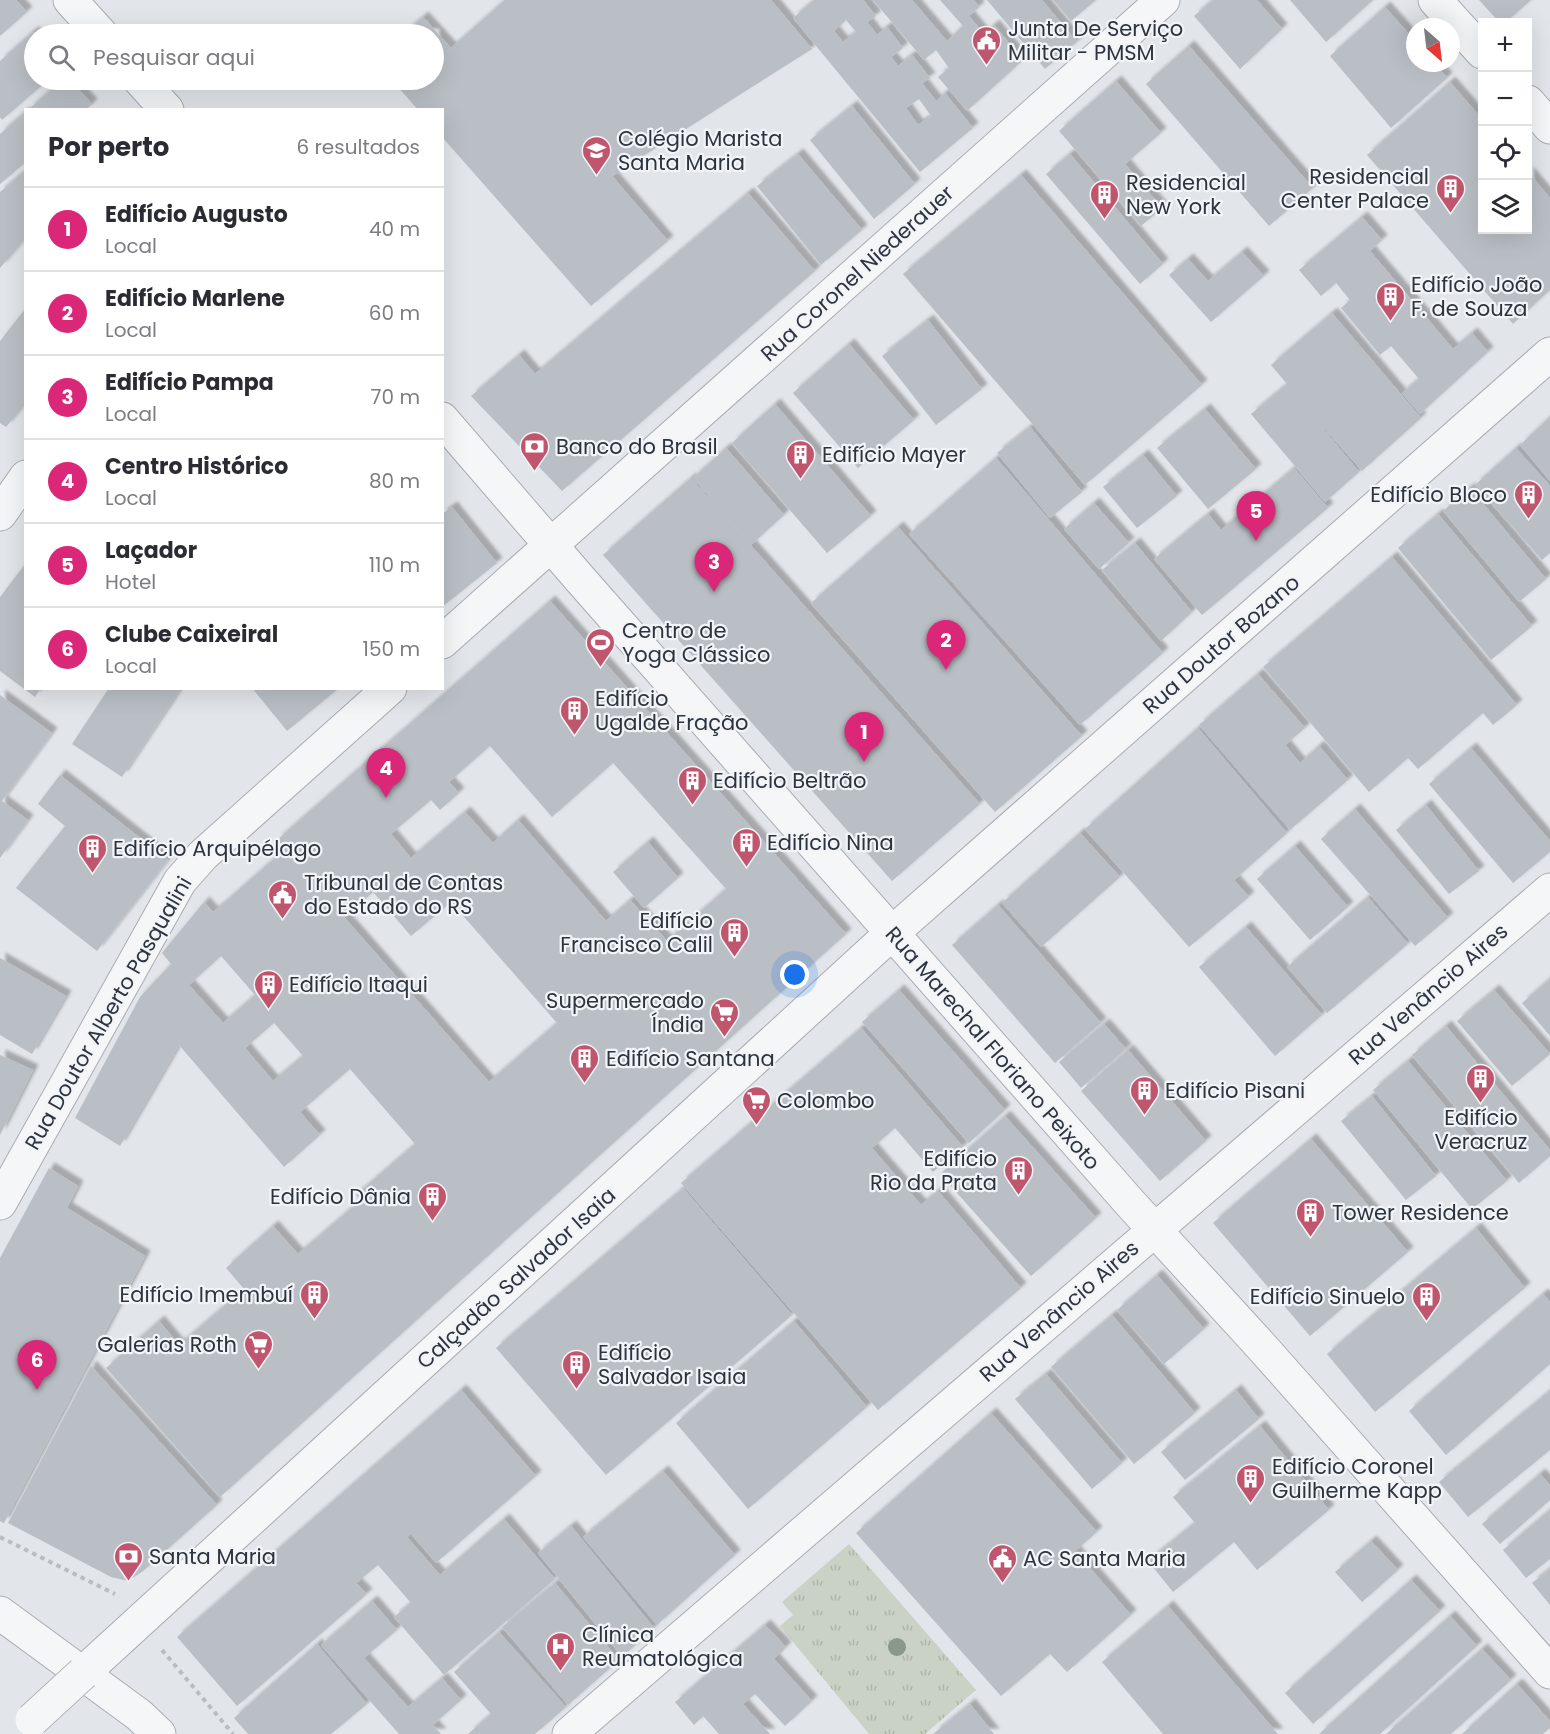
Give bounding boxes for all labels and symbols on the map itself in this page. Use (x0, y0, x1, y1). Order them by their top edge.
place label: Junta De Serviço Militar - PMSM (1008, 14, 1183, 67)
north arrow (1406, 18, 1460, 72)
public building icon: Junta De Serviço Militar - PMSM (971, 24, 1003, 66)
place label: Colégio Marista Santa Maria (618, 124, 782, 177)
school or university icon: Colégio Marista Santa Maria (581, 134, 613, 176)
place label: Residencial Center Palace (1281, 162, 1429, 215)
place label: Residencial New York (1126, 168, 1246, 221)
building icon: Residencial Center Palace (1434, 172, 1466, 214)
street label: Rua Coronel Niederauer (754, 178, 960, 368)
building icon: Residencial New York (1089, 178, 1121, 220)
place label: Edifício João F. de Souza (1411, 270, 1542, 323)
building icon: Edifício João F. de Souza (1374, 280, 1406, 322)
bank icon: Banco do Brasil (519, 430, 551, 472)
place label: Banco do Brasil (556, 432, 718, 461)
building icon: Edifício Mayer (785, 438, 817, 480)
place label: Edifício Mayer (822, 440, 966, 469)
building icon: Edifício Bloco (1512, 478, 1544, 520)
place label: Edifício Bloco (1370, 480, 1507, 509)
pin: 5 (1236, 492, 1276, 541)
pin: 3 (694, 542, 734, 592)
street label: Rua Doutor Bozano (1136, 568, 1306, 720)
place label: Centro de Yoga Clássico (622, 616, 771, 669)
pin: 2 (926, 620, 966, 670)
sports icon: Centro de Yoga Clássico (585, 626, 617, 668)
place label: Edifício Ugalde Fração (595, 684, 749, 737)
building icon: Edifício Ugalde Fração (558, 694, 590, 736)
pin: 1 (844, 712, 884, 762)
pin: 4 (366, 748, 406, 798)
building icon: Edifício Beltrão (676, 764, 708, 806)
place label: Edifício Beltrão (713, 766, 866, 795)
building icon: Edifício Nina (730, 826, 762, 868)
place label: Edifício Nina (767, 828, 894, 857)
building icon: Edifício Arquipélago (76, 832, 108, 874)
place label: Edifício Arquipélago (113, 834, 321, 863)
place label: Tribunal de Contas do Estado do RS (304, 868, 503, 921)
street label: Rua Doutor Alberto Pasqualini (18, 871, 198, 1155)
public building icon: Tribunal de Contas do Estado do RS (267, 878, 299, 920)
place label: Edifício Francisco Calil (560, 906, 713, 959)
building icon: Edifício Francisco Calil (718, 916, 750, 958)
street label: Rua Venâncio Aires (1342, 917, 1514, 1071)
street label: Rua Marechal Floriano Peixoto (879, 920, 1107, 1176)
your location (780, 960, 809, 989)
building icon: Edifício Itaqui (252, 968, 284, 1010)
place label: Edifício Itaqui (289, 970, 428, 999)
place label: Supermercado Índia (546, 986, 704, 1039)
supermarket icon: Supermercado Índia (709, 996, 741, 1038)
building icon: Edifício Santana (569, 1042, 601, 1084)
place label: Edifício Santana (606, 1044, 775, 1073)
building icon: Edifício Veracruz (1465, 1062, 1497, 1104)
building icon: Edifício Pisani (1128, 1074, 1160, 1116)
place label: Edifício Pisani (1165, 1076, 1305, 1105)
supermarket icon: Colombo (740, 1084, 772, 1126)
place label: Colombo (777, 1086, 875, 1115)
place label: Edifício Veracruz (1435, 1103, 1527, 1156)
place label: Edifício Rio da Prata (870, 1144, 997, 1197)
building icon: Edifício Rio da Prata (1002, 1154, 1034, 1196)
building icon: Edifício Dânia (416, 1180, 448, 1222)
street label: Calçadão Salvador Isaia (410, 1181, 622, 1375)
place label: Edifício Dânia (270, 1182, 411, 1211)
building icon: Tower Residence (1295, 1196, 1327, 1238)
place label: Tower Residence (1332, 1198, 1509, 1227)
street label: Rua Venâncio Aires (973, 1234, 1145, 1388)
building icon: Edifício Imembuí (298, 1278, 330, 1320)
place label: Edifício Imembuí (120, 1280, 293, 1309)
building icon: Edifício Sinuelo (1410, 1280, 1442, 1322)
place label: Edifício Sinuelo (1250, 1282, 1405, 1311)
supermarket icon: Galerias Roth (242, 1328, 274, 1370)
place label: Galerias Roth (97, 1330, 237, 1359)
place label: Edifício Salvador Isaia (598, 1338, 746, 1391)
pin: 6 (18, 1340, 57, 1390)
building icon: Edifício Salvador Isaia (561, 1348, 593, 1390)
place label: Edifício Coronel Guilherme Kapp (1272, 1452, 1442, 1505)
building icon: Edifício Coronel Guilherme Kapp (1235, 1462, 1267, 1504)
bank icon: Santa Maria (112, 1540, 144, 1582)
place label: Santa Maria (149, 1542, 276, 1571)
public building icon: AC Santa Maria (986, 1542, 1018, 1584)
place label: AC Santa Maria (1023, 1544, 1186, 1573)
place label: Clínica Reumatológica (582, 1620, 743, 1673)
hospital icon: Clínica Reumatológica (545, 1630, 577, 1672)

